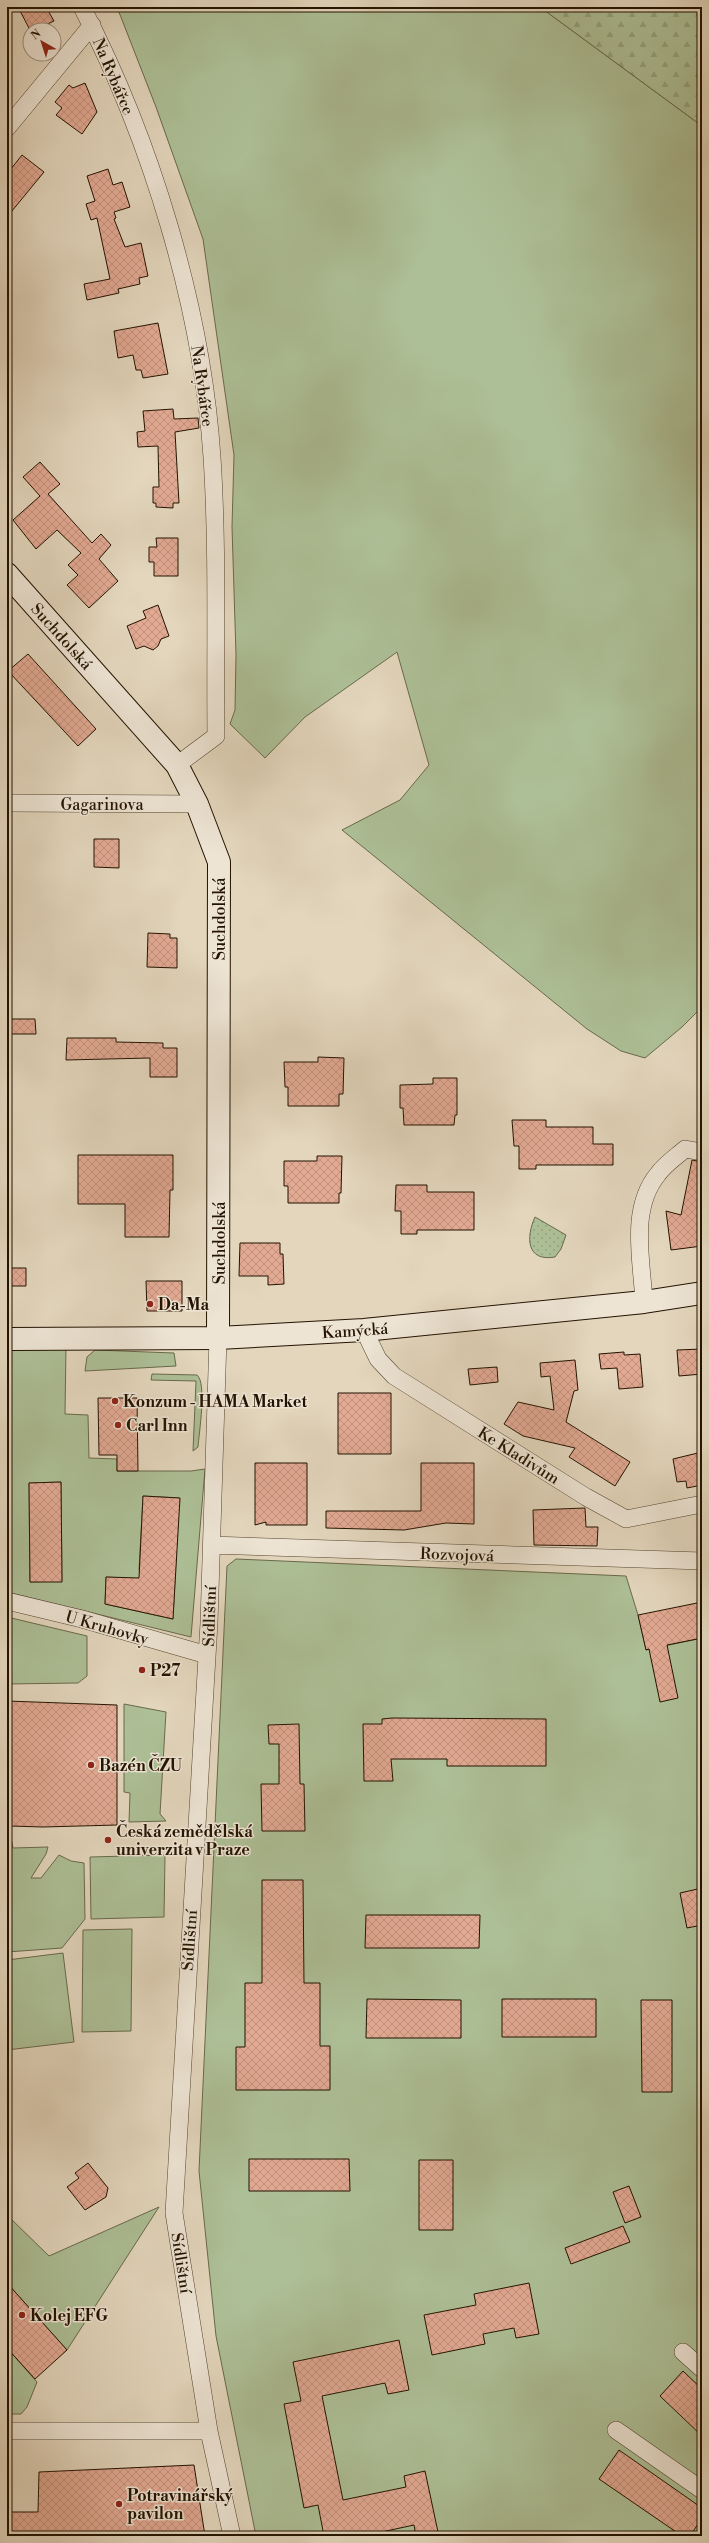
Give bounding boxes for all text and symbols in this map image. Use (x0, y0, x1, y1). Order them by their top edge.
north arrow (22, 22, 62, 62)
text: N (29, 27, 44, 43)
street label: Na Rybářce (88, 35, 138, 118)
street label: Na Rybářce (186, 344, 218, 428)
street label: Suchdolská (26, 599, 97, 675)
street label: Gagarinova (61, 795, 144, 815)
street label: Suchdolská (210, 877, 230, 960)
street label: Suchdolská (210, 1201, 230, 1284)
place label: Da-Ma (158, 1295, 210, 1315)
marker: Da-Ma (145, 1299, 155, 1309)
street label: Kamýcká (321, 1319, 390, 1343)
place label: Konzum - HAMA Market (123, 1392, 307, 1412)
marker: Konzum - HAMA Market (110, 1396, 120, 1406)
place label: Carl Inn (126, 1416, 188, 1436)
marker: Carl Inn (113, 1420, 123, 1430)
street label: Ke Kladivům (474, 1423, 563, 1489)
street label: Rozvojová (420, 1544, 495, 1566)
street label: Sídlištní (199, 1584, 221, 1647)
street label: U Kruhovky (63, 1607, 151, 1649)
place label: P27 (150, 1661, 181, 1681)
marker: P27 (137, 1665, 147, 1675)
place label: Bazén ČZU (99, 1754, 183, 1776)
marker: Bazén ČZU (86, 1760, 96, 1770)
place label: Česká zemědělská univerzita v Praze (116, 1820, 253, 1860)
marker: Česká zemědělská univerzita v Praze (103, 1835, 113, 1845)
street label: Sídlištní (178, 1908, 202, 1971)
street label: Sídlištní (166, 2231, 196, 2296)
place label: Kolej EFG (30, 2306, 109, 2326)
marker: Kolej EFG (17, 2310, 27, 2320)
place label: Potravinářský pavilon (127, 2486, 233, 2524)
marker: Potravinářský pavilon (114, 2499, 124, 2509)

